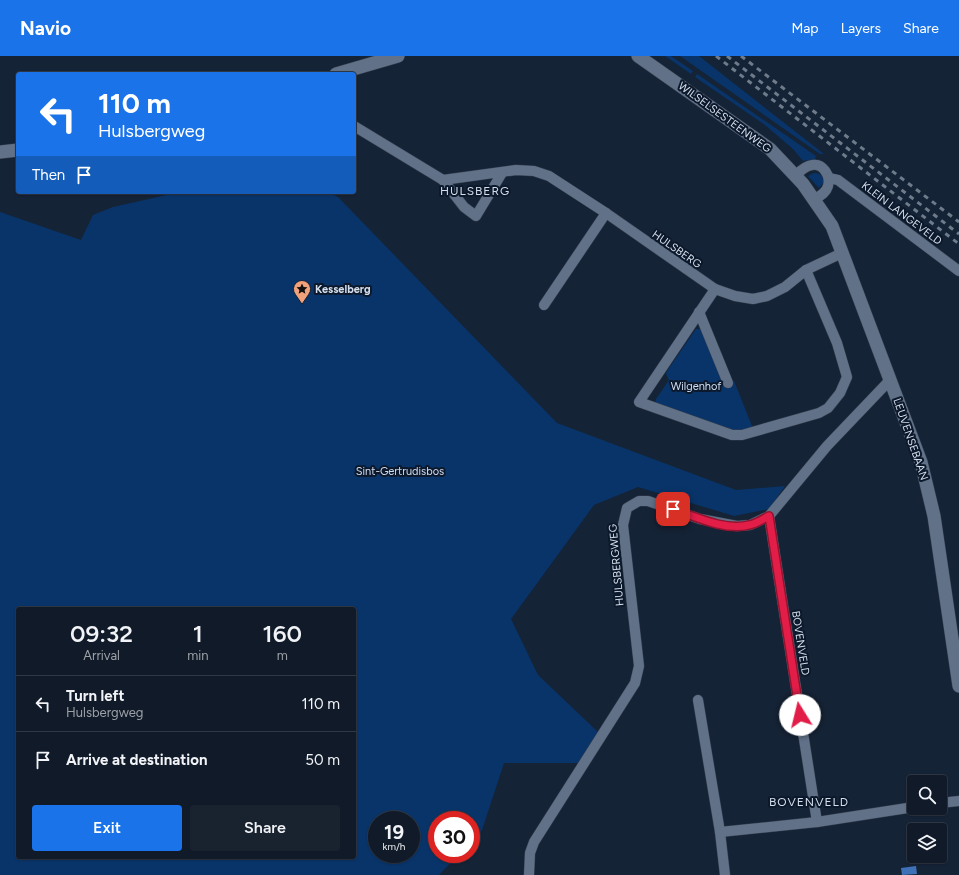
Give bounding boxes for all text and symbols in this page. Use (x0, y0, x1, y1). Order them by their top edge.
text: Navio (20, 17, 71, 40)
text: Map (791, 20, 819, 37)
text: Layers (841, 20, 881, 37)
text: Share (903, 20, 939, 37)
street label: WILSELSESTEENWEG (676, 79, 774, 155)
text: 110 m (98, 86, 171, 120)
icon: left (32, 88, 84, 140)
text: Hulsbergweg (98, 120, 205, 142)
icon: arrive (73, 164, 95, 186)
text: Then (32, 166, 65, 184)
street label: KLEIN LANGEVELD (859, 179, 945, 248)
district label: HULSBERG (440, 184, 510, 198)
street label: HULSBERG (650, 228, 704, 271)
place icon: Kesselberg (292, 279, 312, 304)
place label: Kesselberg (315, 283, 371, 296)
park label: Wilgenhof (671, 380, 722, 393)
street label: LEUVENSEBAAN (890, 396, 931, 482)
park label: Sint-Gertrudisbos (356, 465, 444, 478)
pin (656, 492, 690, 526)
icon: arrive (662, 498, 684, 520)
street label: HULSBERGWEG (606, 523, 627, 607)
street label: BOVENVELD (789, 610, 812, 677)
text: 09:32 (70, 619, 133, 648)
text: 1 (193, 619, 203, 648)
text: 160 (263, 619, 302, 648)
text: Arrival (83, 648, 120, 663)
text: min (187, 648, 208, 663)
text: m (277, 648, 288, 663)
text: Turn left (66, 687, 124, 705)
icon: left (32, 693, 54, 715)
position arrow (779, 694, 821, 736)
text: 110 m (302, 695, 340, 713)
text: Hulsbergweg (66, 705, 143, 720)
icon: arrive (32, 749, 54, 771)
text: Arrive at destination (66, 751, 207, 769)
text: 50 m (305, 751, 340, 769)
map controls (907, 775, 947, 863)
button: search (907, 775, 947, 815)
district label: BOVENVELD (769, 795, 849, 809)
button: Exit (32, 805, 182, 851)
button: Share (190, 805, 340, 851)
speed limit sign: 30 (428, 811, 480, 863)
text: 19 (384, 820, 404, 844)
button: layers (907, 823, 947, 863)
text: km/h (383, 840, 405, 853)

